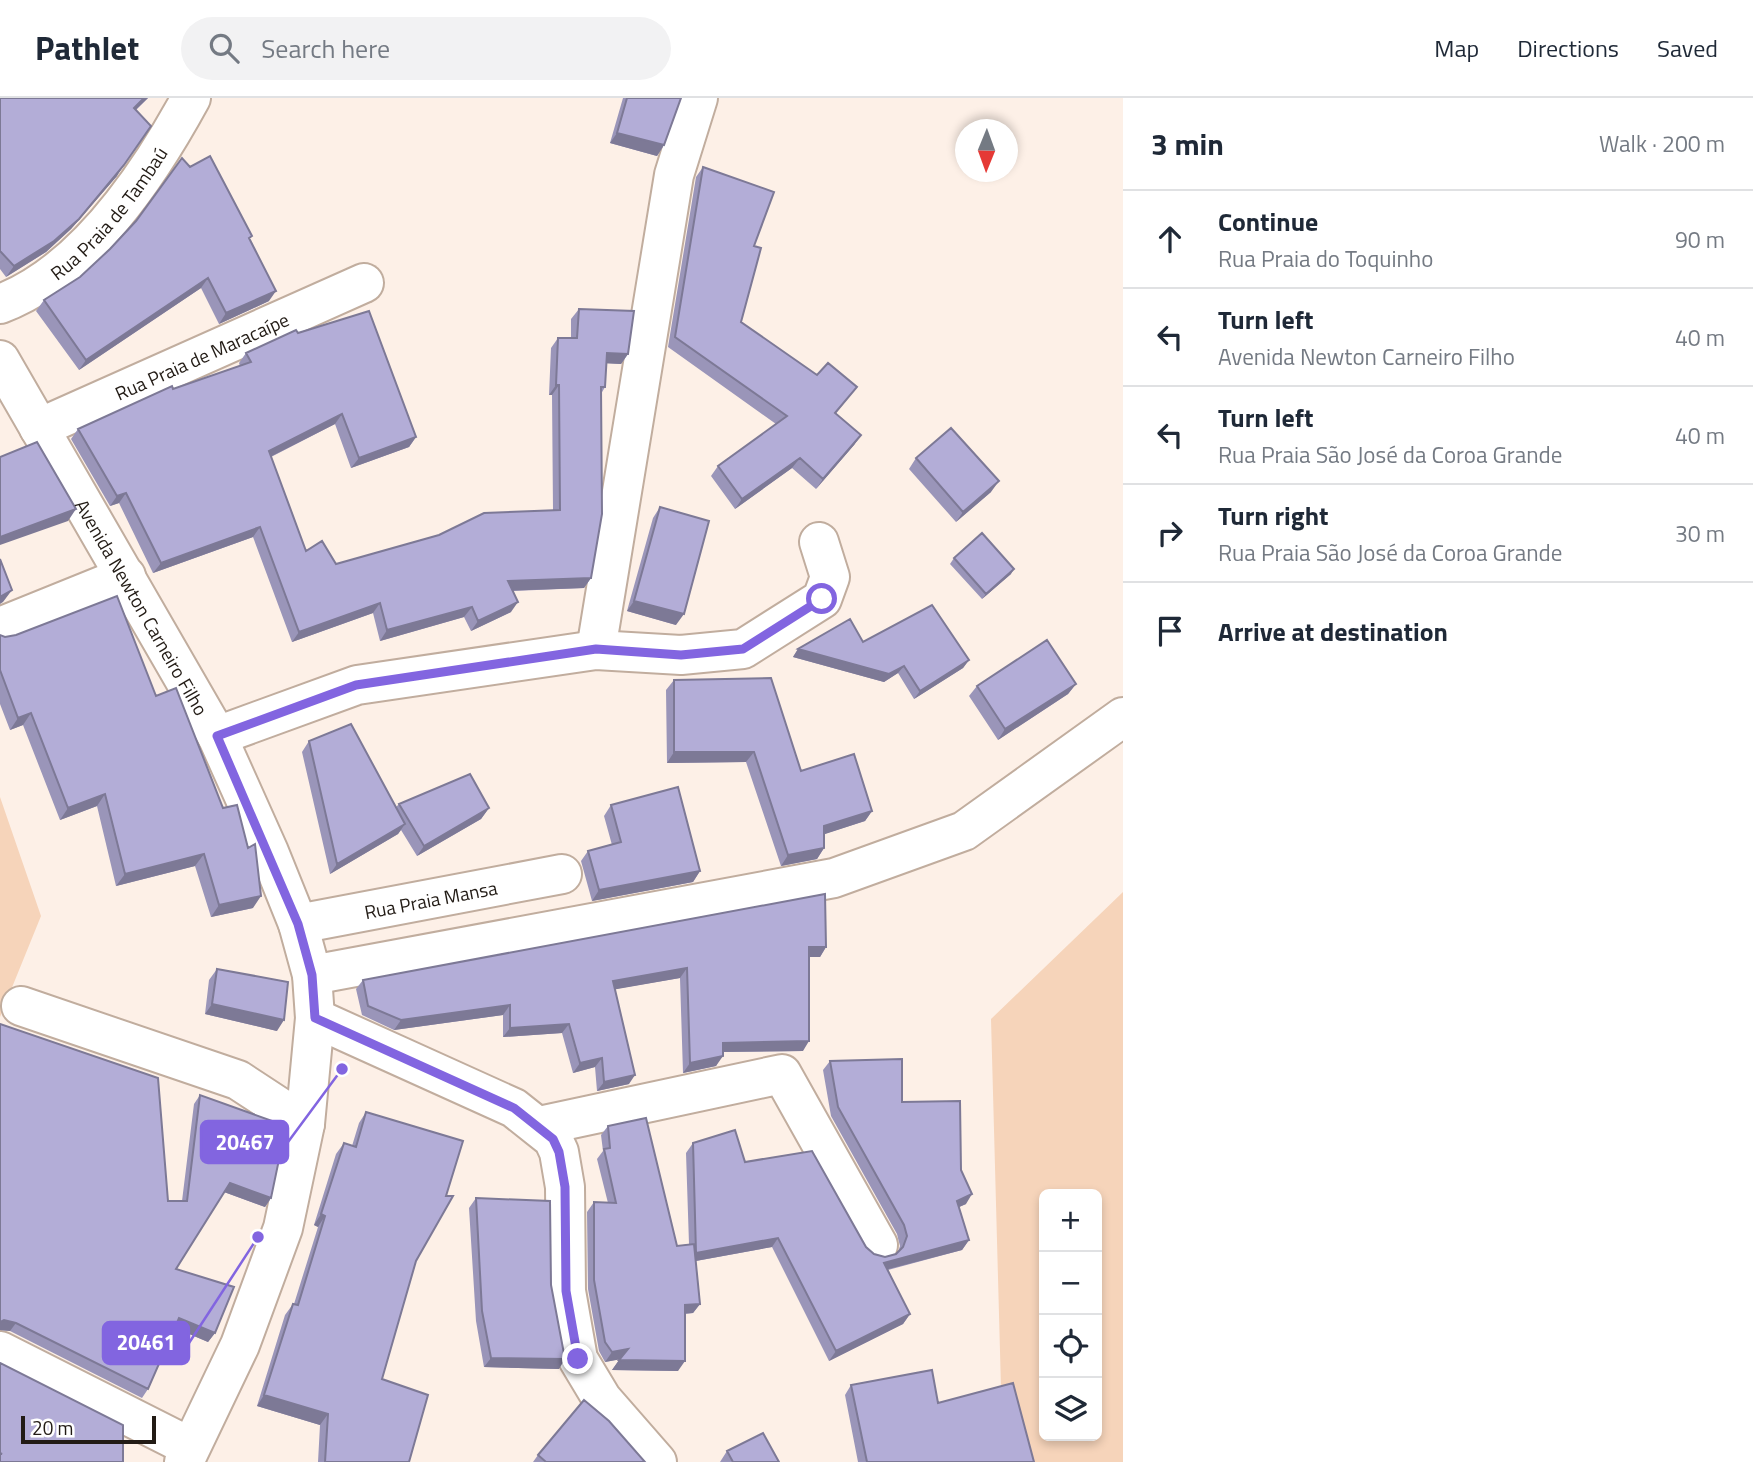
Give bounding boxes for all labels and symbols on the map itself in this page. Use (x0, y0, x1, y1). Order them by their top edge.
north arrow (955, 119, 1018, 182)
street label: Rua Praia de Tambaú (43, 141, 174, 286)
street label: Rua Praia de Maracaípe (110, 304, 293, 407)
street label: Avenida Newton Carneiro Filho (69, 493, 216, 720)
route start (806, 583, 837, 614)
street label: Rua Praia Mansa (362, 872, 500, 926)
callout: 20467 (201, 1121, 288, 1163)
text: 20467 (216, 1126, 274, 1158)
callout: 20461 (103, 1322, 189, 1364)
text: 20461 (117, 1326, 175, 1358)
route end (562, 1343, 593, 1374)
scale bar (21, 1413, 156, 1445)

